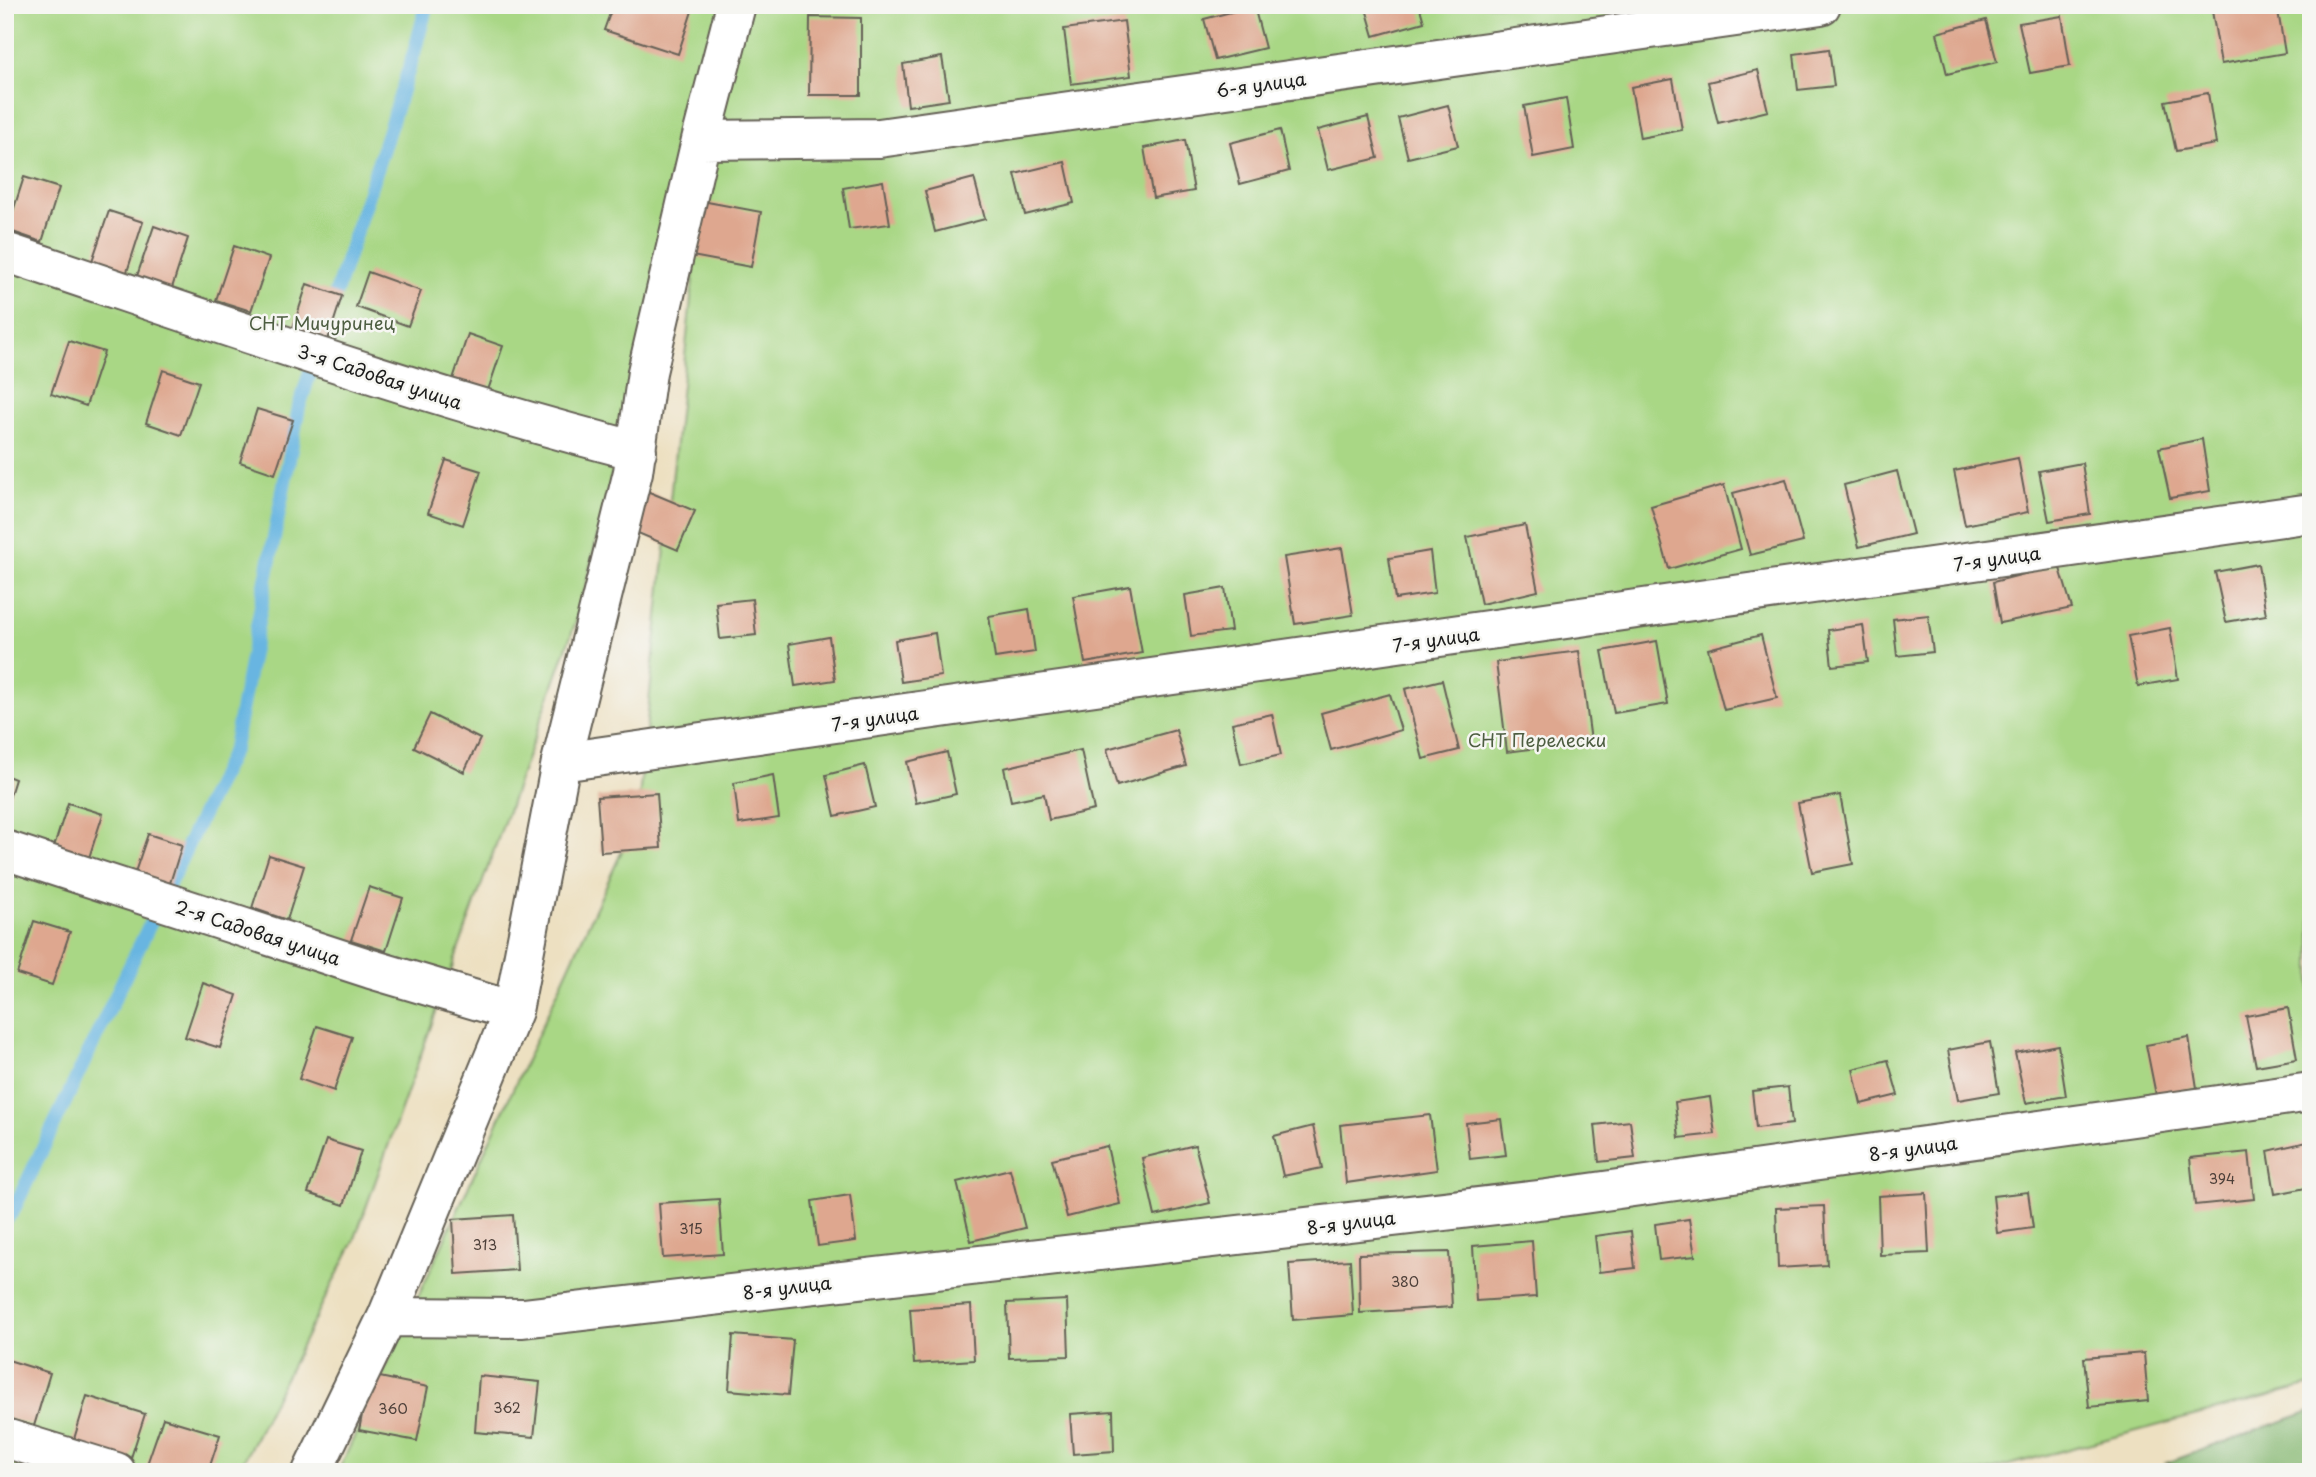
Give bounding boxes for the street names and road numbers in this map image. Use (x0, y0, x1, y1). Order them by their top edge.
street label: 6-я улица (1214, 64, 1308, 104)
street label: 3-я Садовая улица (294, 337, 466, 416)
street label: 7-я улица (1952, 538, 2043, 577)
street label: 7-я улица (1391, 619, 1482, 658)
street label: 7-я улица (830, 698, 921, 737)
street label: 2-я Садовая улица (172, 893, 345, 972)
street label: 8-я улица (1867, 1128, 1960, 1168)
street label: 8-я улица (1305, 1203, 1397, 1241)
street label: 8-я улица (741, 1268, 833, 1306)

